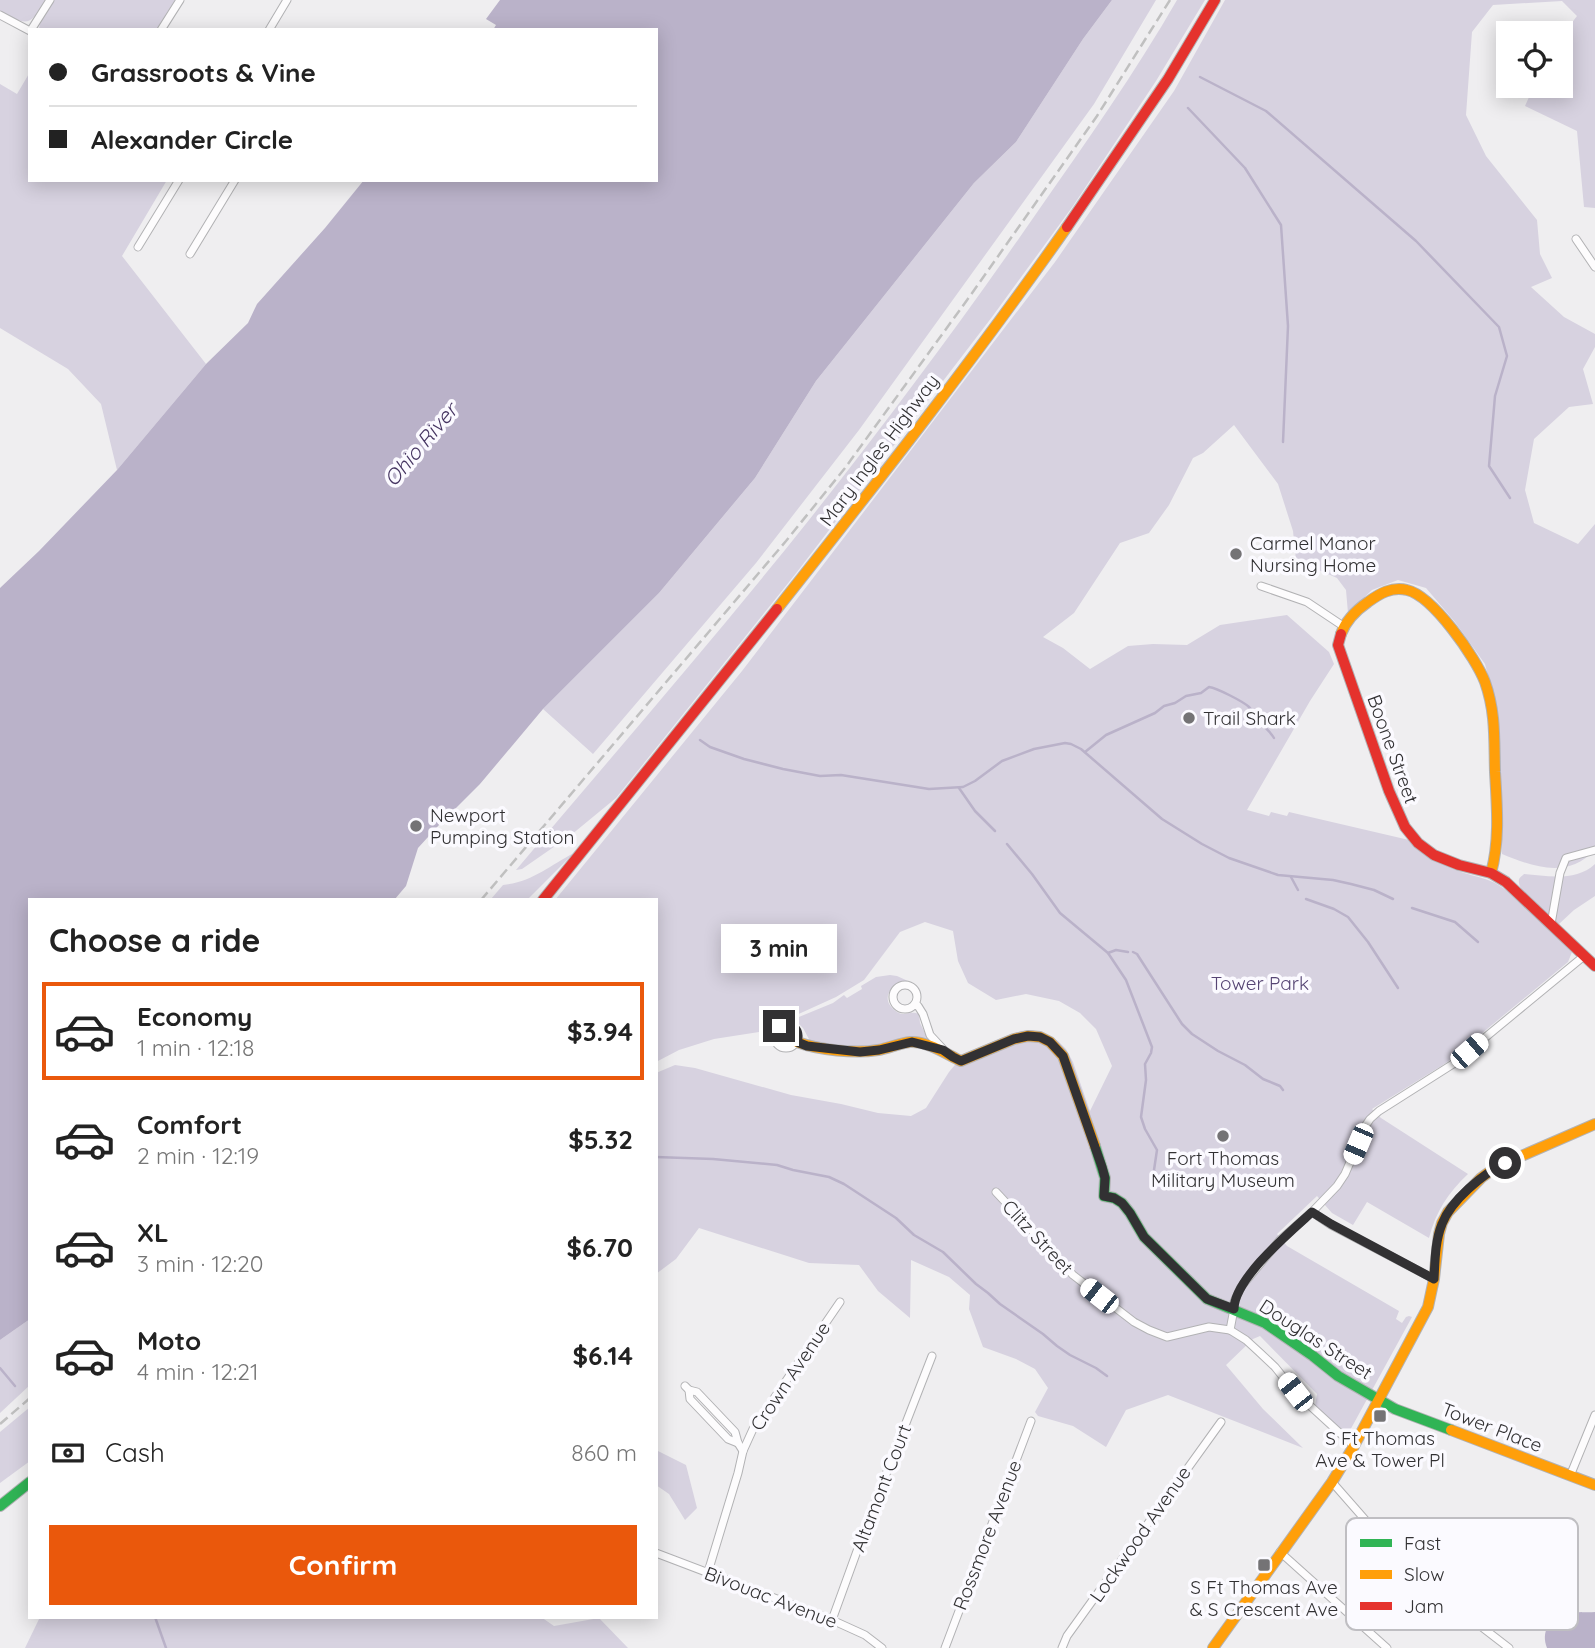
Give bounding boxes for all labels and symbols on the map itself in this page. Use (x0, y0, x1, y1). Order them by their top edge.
street label: Mary Ingles Highway (814, 369, 944, 531)
water label: Ohio River (378, 395, 464, 491)
place label: Carmel Manor Nursing Home (1250, 531, 1377, 577)
marker: Carmel Manor Nursing Home (1228, 546, 1244, 562)
street label: Boone Street (1362, 691, 1424, 807)
place label: Trail Shark (1203, 706, 1296, 730)
marker: Trail Shark (1181, 710, 1197, 726)
place label: Newport Pumping Station (430, 803, 575, 849)
marker: Newport Pumping Station (408, 818, 424, 834)
callout: 3 min (721, 925, 837, 974)
park label: Tower Park (1211, 971, 1309, 995)
route end (763, 1010, 795, 1042)
car (1447, 1029, 1492, 1073)
car (1341, 1121, 1376, 1167)
marker: Fort Thomas Military Museum (1215, 1128, 1231, 1144)
place label: Fort Thomas Military Museum (1151, 1146, 1295, 1192)
route start (1489, 1147, 1521, 1179)
street label: Clitz Street (997, 1195, 1079, 1279)
car (1076, 1275, 1123, 1317)
street label: Douglas Street (1255, 1294, 1377, 1384)
street label: Crown Avenue (745, 1317, 835, 1435)
car (1274, 1369, 1317, 1415)
street label: Tower Place (1438, 1397, 1546, 1457)
marker: S Ft Thomas Ave & Tower Pl (1372, 1408, 1388, 1424)
street label: Altamont Court (846, 1421, 916, 1555)
place label: S Ft Thomas Ave & Tower Pl (1315, 1426, 1445, 1472)
street label: Rossmore Avenue (947, 1457, 1027, 1613)
street label: Lockwood Avenue (1084, 1461, 1196, 1607)
legend (1346, 1518, 1578, 1630)
text: Fast (1404, 1531, 1441, 1555)
marker: S Ft Thomas Ave & S Crescent Ave (1256, 1557, 1272, 1573)
street label: Bivouac Avenue (701, 1561, 841, 1633)
text: Slow (1404, 1562, 1445, 1586)
place label: S Ft Thomas Ave & S Crescent Ave (1190, 1575, 1338, 1621)
text: Jam (1404, 1594, 1444, 1618)

